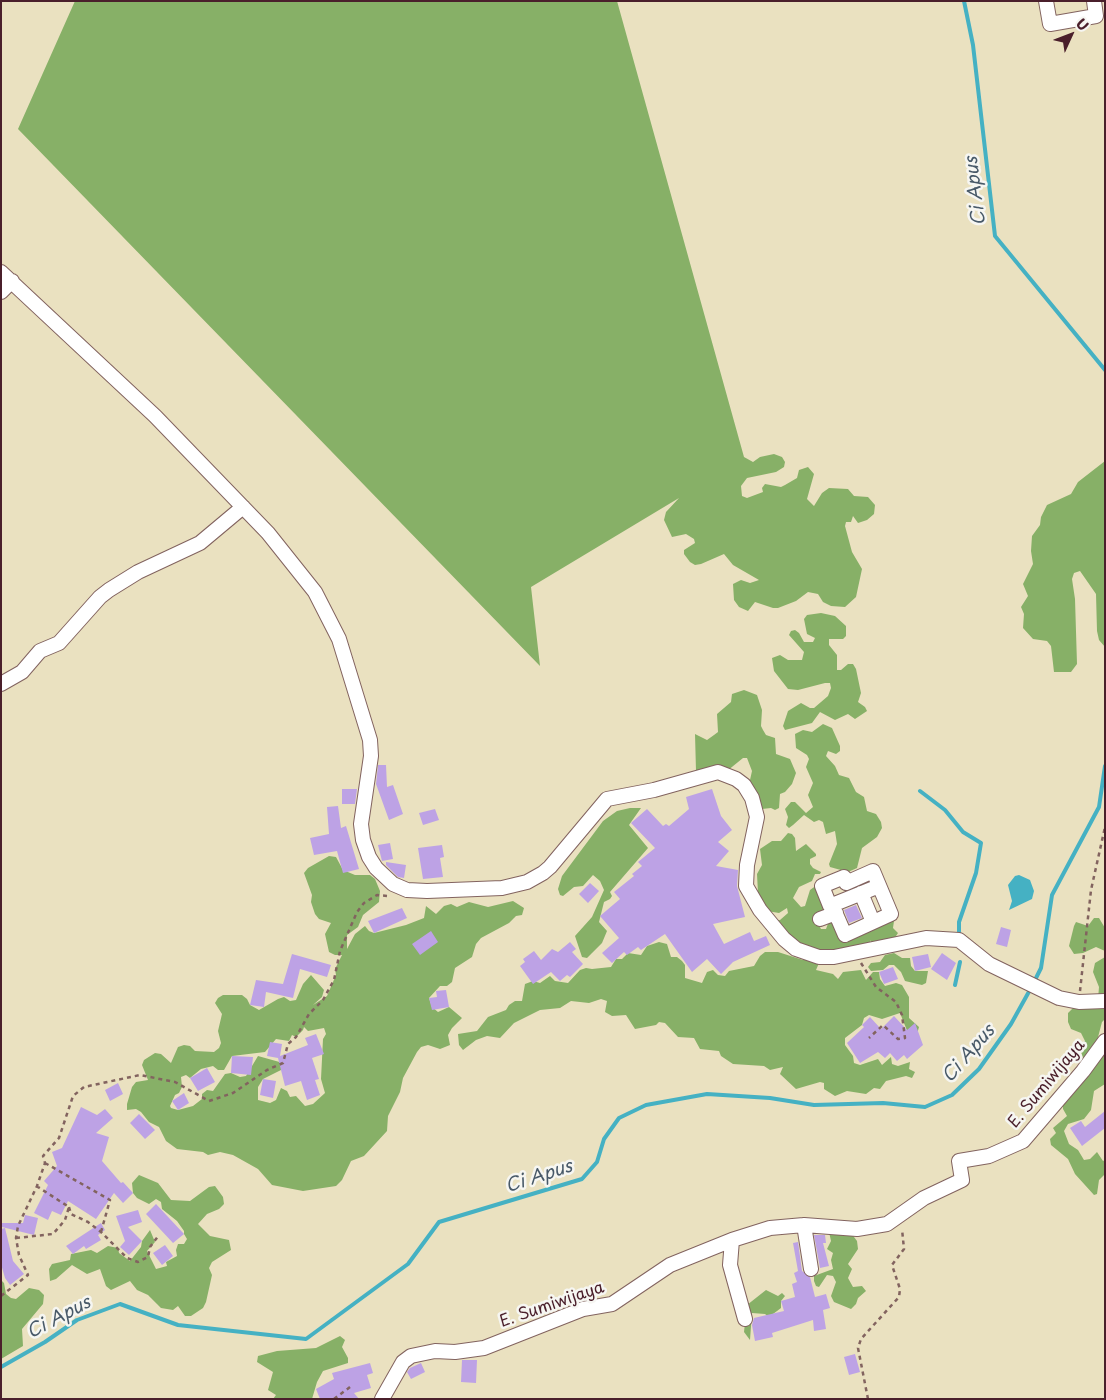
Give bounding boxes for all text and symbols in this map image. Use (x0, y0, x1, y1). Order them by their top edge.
north arrow (1046, 10, 1096, 60)
text: U (1071, 13, 1094, 35)
water label: Ci Apus (961, 155, 991, 227)
water label: Ci Apus (938, 1021, 1000, 1087)
street label: E. Sumiwijaya (1005, 1036, 1089, 1132)
water label: Ci Apus (503, 1156, 575, 1198)
street label: E. Sumiwijaya (497, 1278, 607, 1332)
water label: Ci Apus (23, 1292, 95, 1344)

